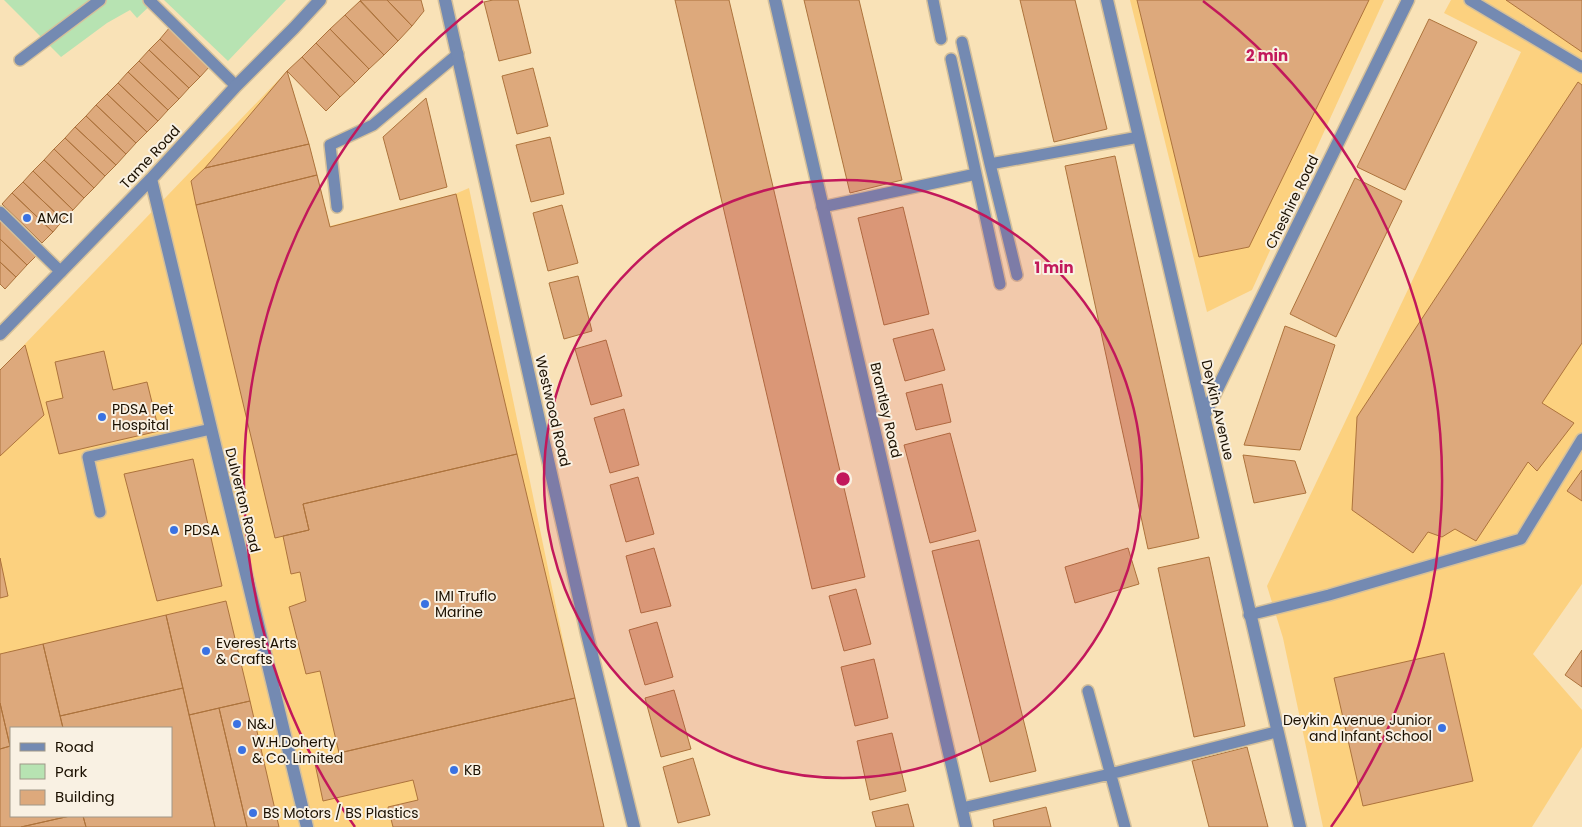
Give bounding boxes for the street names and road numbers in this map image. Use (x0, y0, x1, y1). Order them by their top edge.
street label: Tame Road (115, 121, 185, 193)
street label: Cheshire Road (1261, 152, 1323, 252)
street label: Westwood Road (530, 353, 576, 469)
street label: Deykin Avenue (1197, 358, 1239, 462)
street label: Brantley Road (865, 360, 907, 460)
street label: Dulverton Road (220, 446, 266, 554)

